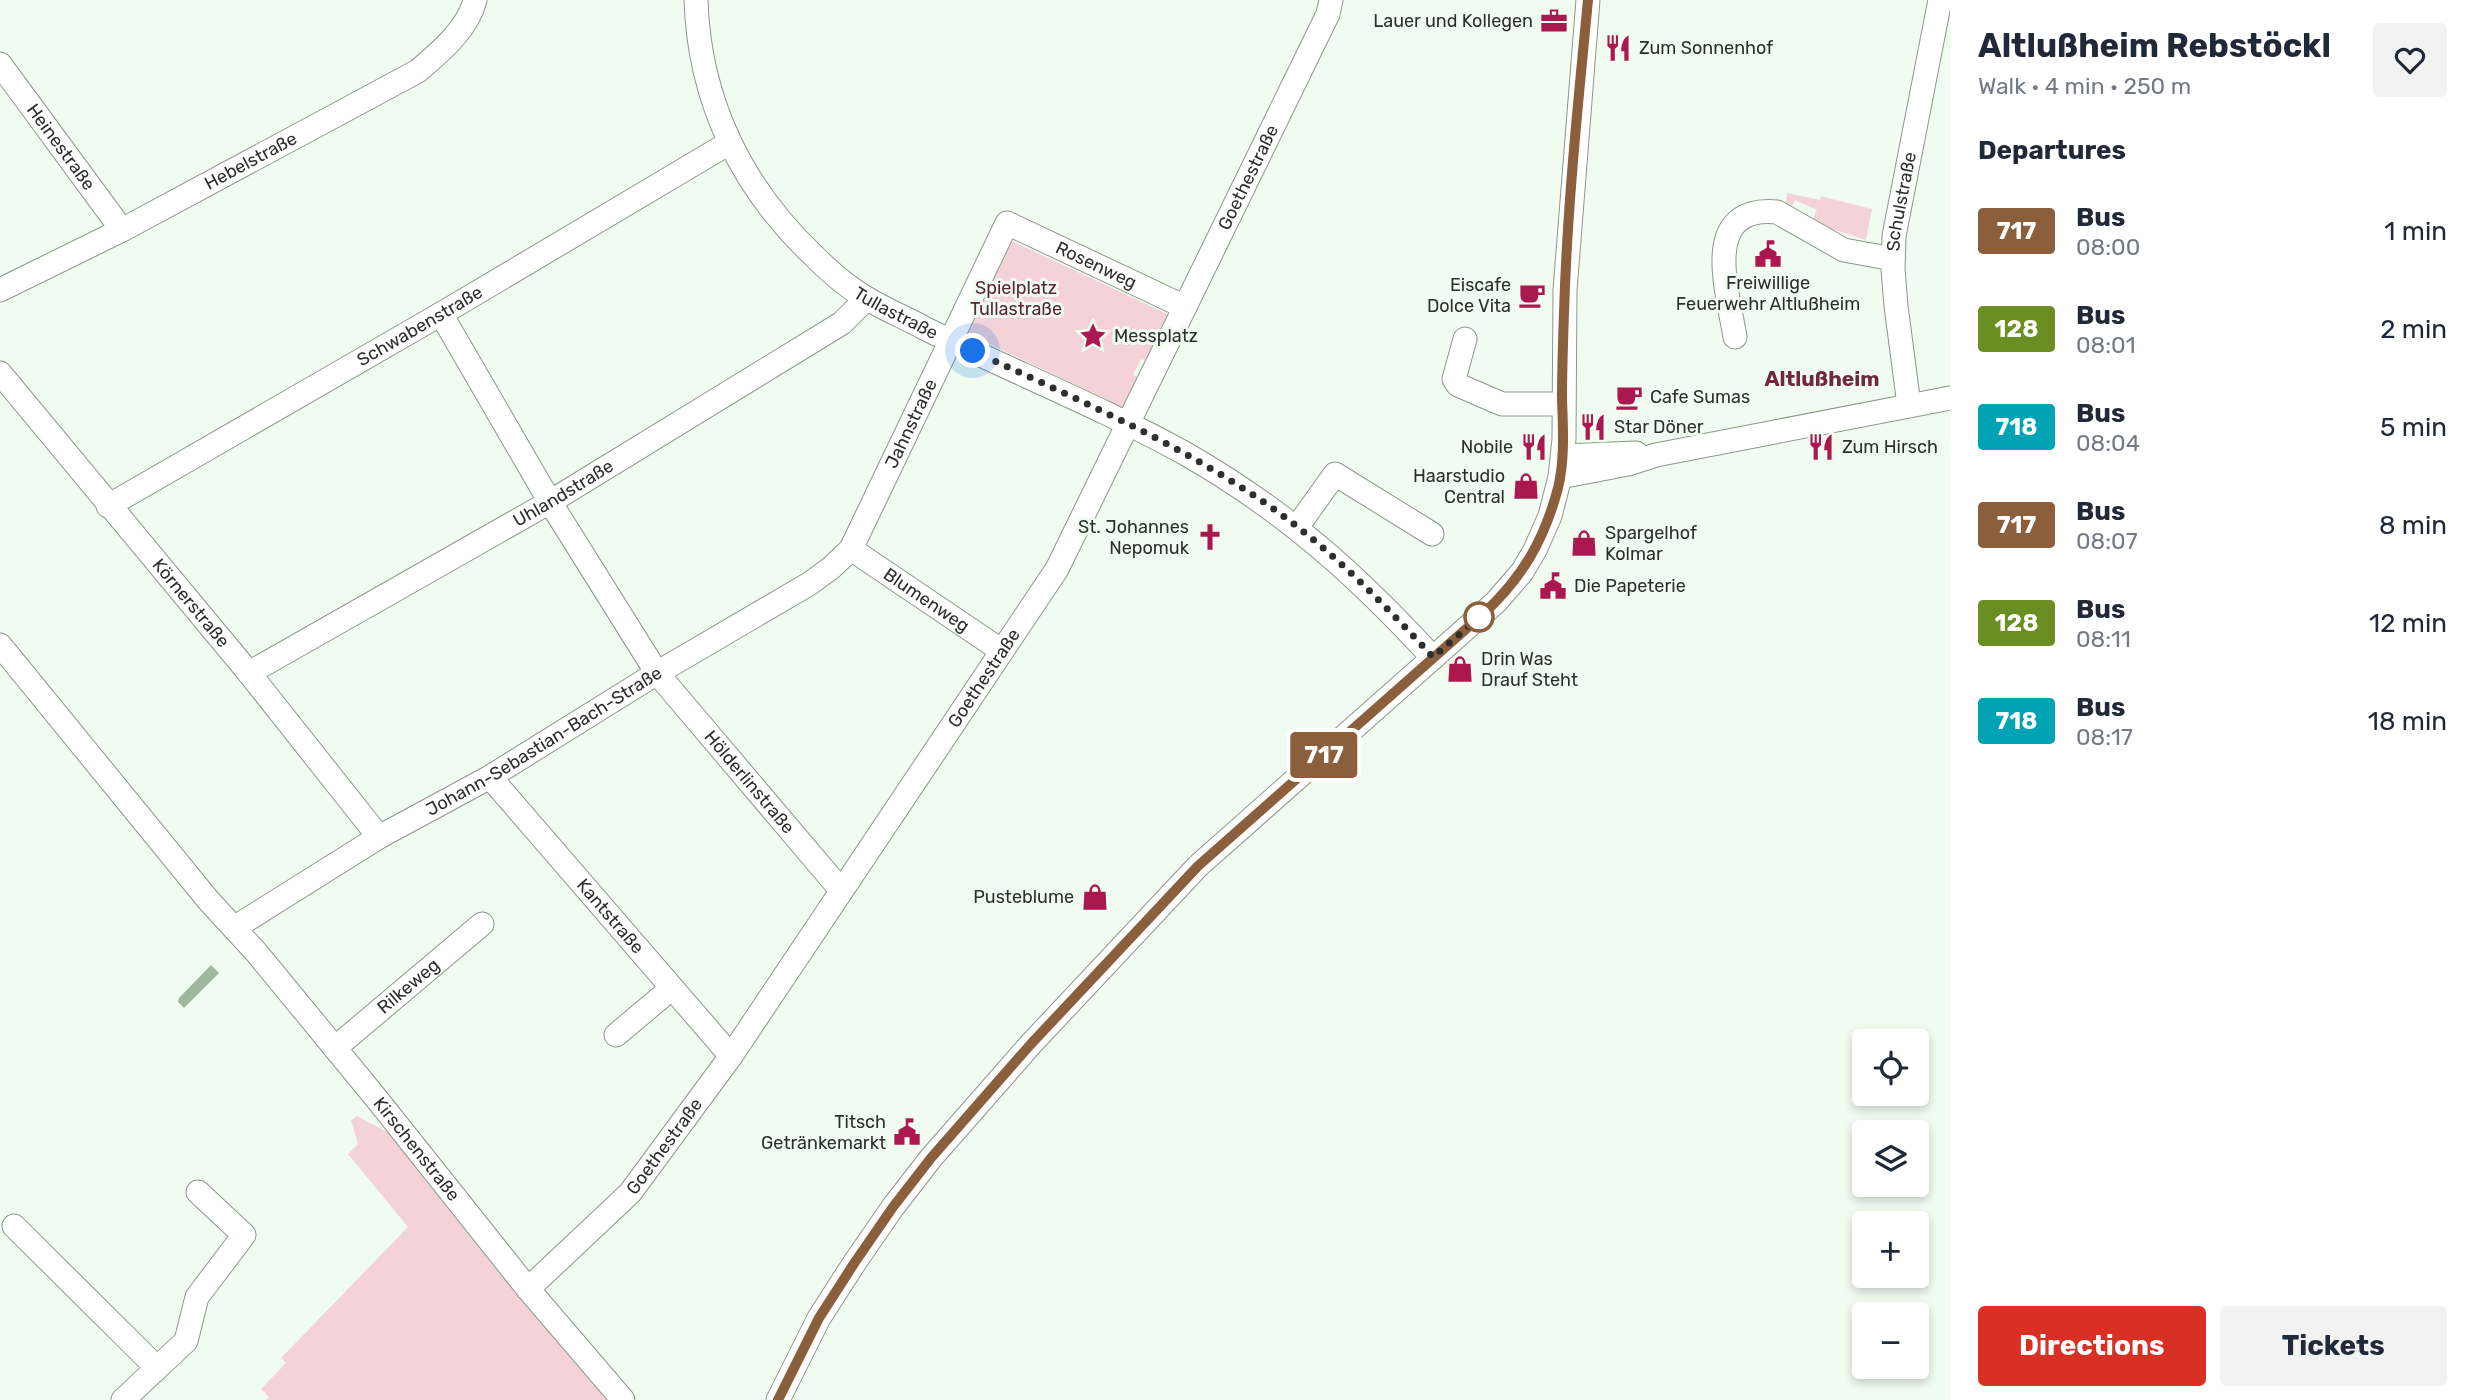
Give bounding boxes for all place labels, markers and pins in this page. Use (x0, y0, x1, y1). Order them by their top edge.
office icon: Lauer und Kollegen (1539, 6, 1569, 36)
place label: Lauer und Kollegen (1373, 10, 1533, 32)
restaurant icon: Zum Sonnenhof (1603, 33, 1633, 63)
place label: Zum Sonnenhof (1639, 37, 1773, 59)
public building icon: Freiwillige Feuerwehr Altlußheim (1753, 239, 1783, 269)
place label: Freiwillige Feuerwehr Altlußheim (1676, 272, 1860, 315)
place label: Eiscafe Dolce Vita (1427, 274, 1511, 317)
cafe icon: Eiscafe Dolce Vita (1517, 280, 1547, 310)
place icon: Messplatz (1078, 321, 1108, 351)
place label: Messplatz (1114, 325, 1198, 347)
cafe icon: Cafe Sumas (1614, 382, 1644, 412)
place label: Cafe Sumas (1650, 386, 1750, 408)
restaurant icon: Star Döner (1578, 412, 1608, 442)
place label: Star Döner (1614, 416, 1704, 438)
restaurant icon: Nobile (1519, 432, 1549, 462)
restaurant icon: Zum Hirsch (1806, 432, 1836, 462)
place label: Nobile (1461, 436, 1513, 458)
place label: Zum Hirsch (1842, 436, 1938, 458)
place label: Haarstudio Central (1413, 465, 1505, 508)
shop icon: Haarstudio Central (1511, 471, 1541, 501)
place label: St. Johannes Nepomuk (1078, 516, 1190, 559)
church icon: St. Johannes Nepomuk (1195, 522, 1225, 552)
place label: Spargelhof Kolmar (1605, 522, 1697, 565)
shop icon: Spargelhof Kolmar (1569, 528, 1599, 558)
public building icon: Die Papeterie (1538, 571, 1568, 601)
place label: Die Papeterie (1574, 575, 1686, 597)
unlabelled marker (1464, 602, 1494, 632)
place label: Drin Was Drauf Steht (1481, 648, 1578, 691)
shop icon: Drin Was Drauf Steht (1445, 654, 1475, 684)
shop icon: Pusteblume (1080, 882, 1110, 912)
place label: Pusteblume (973, 886, 1074, 908)
place label: Titsch Getränkemarkt (761, 1111, 886, 1154)
public building icon: Titsch Getränkemarkt (892, 1117, 922, 1147)

